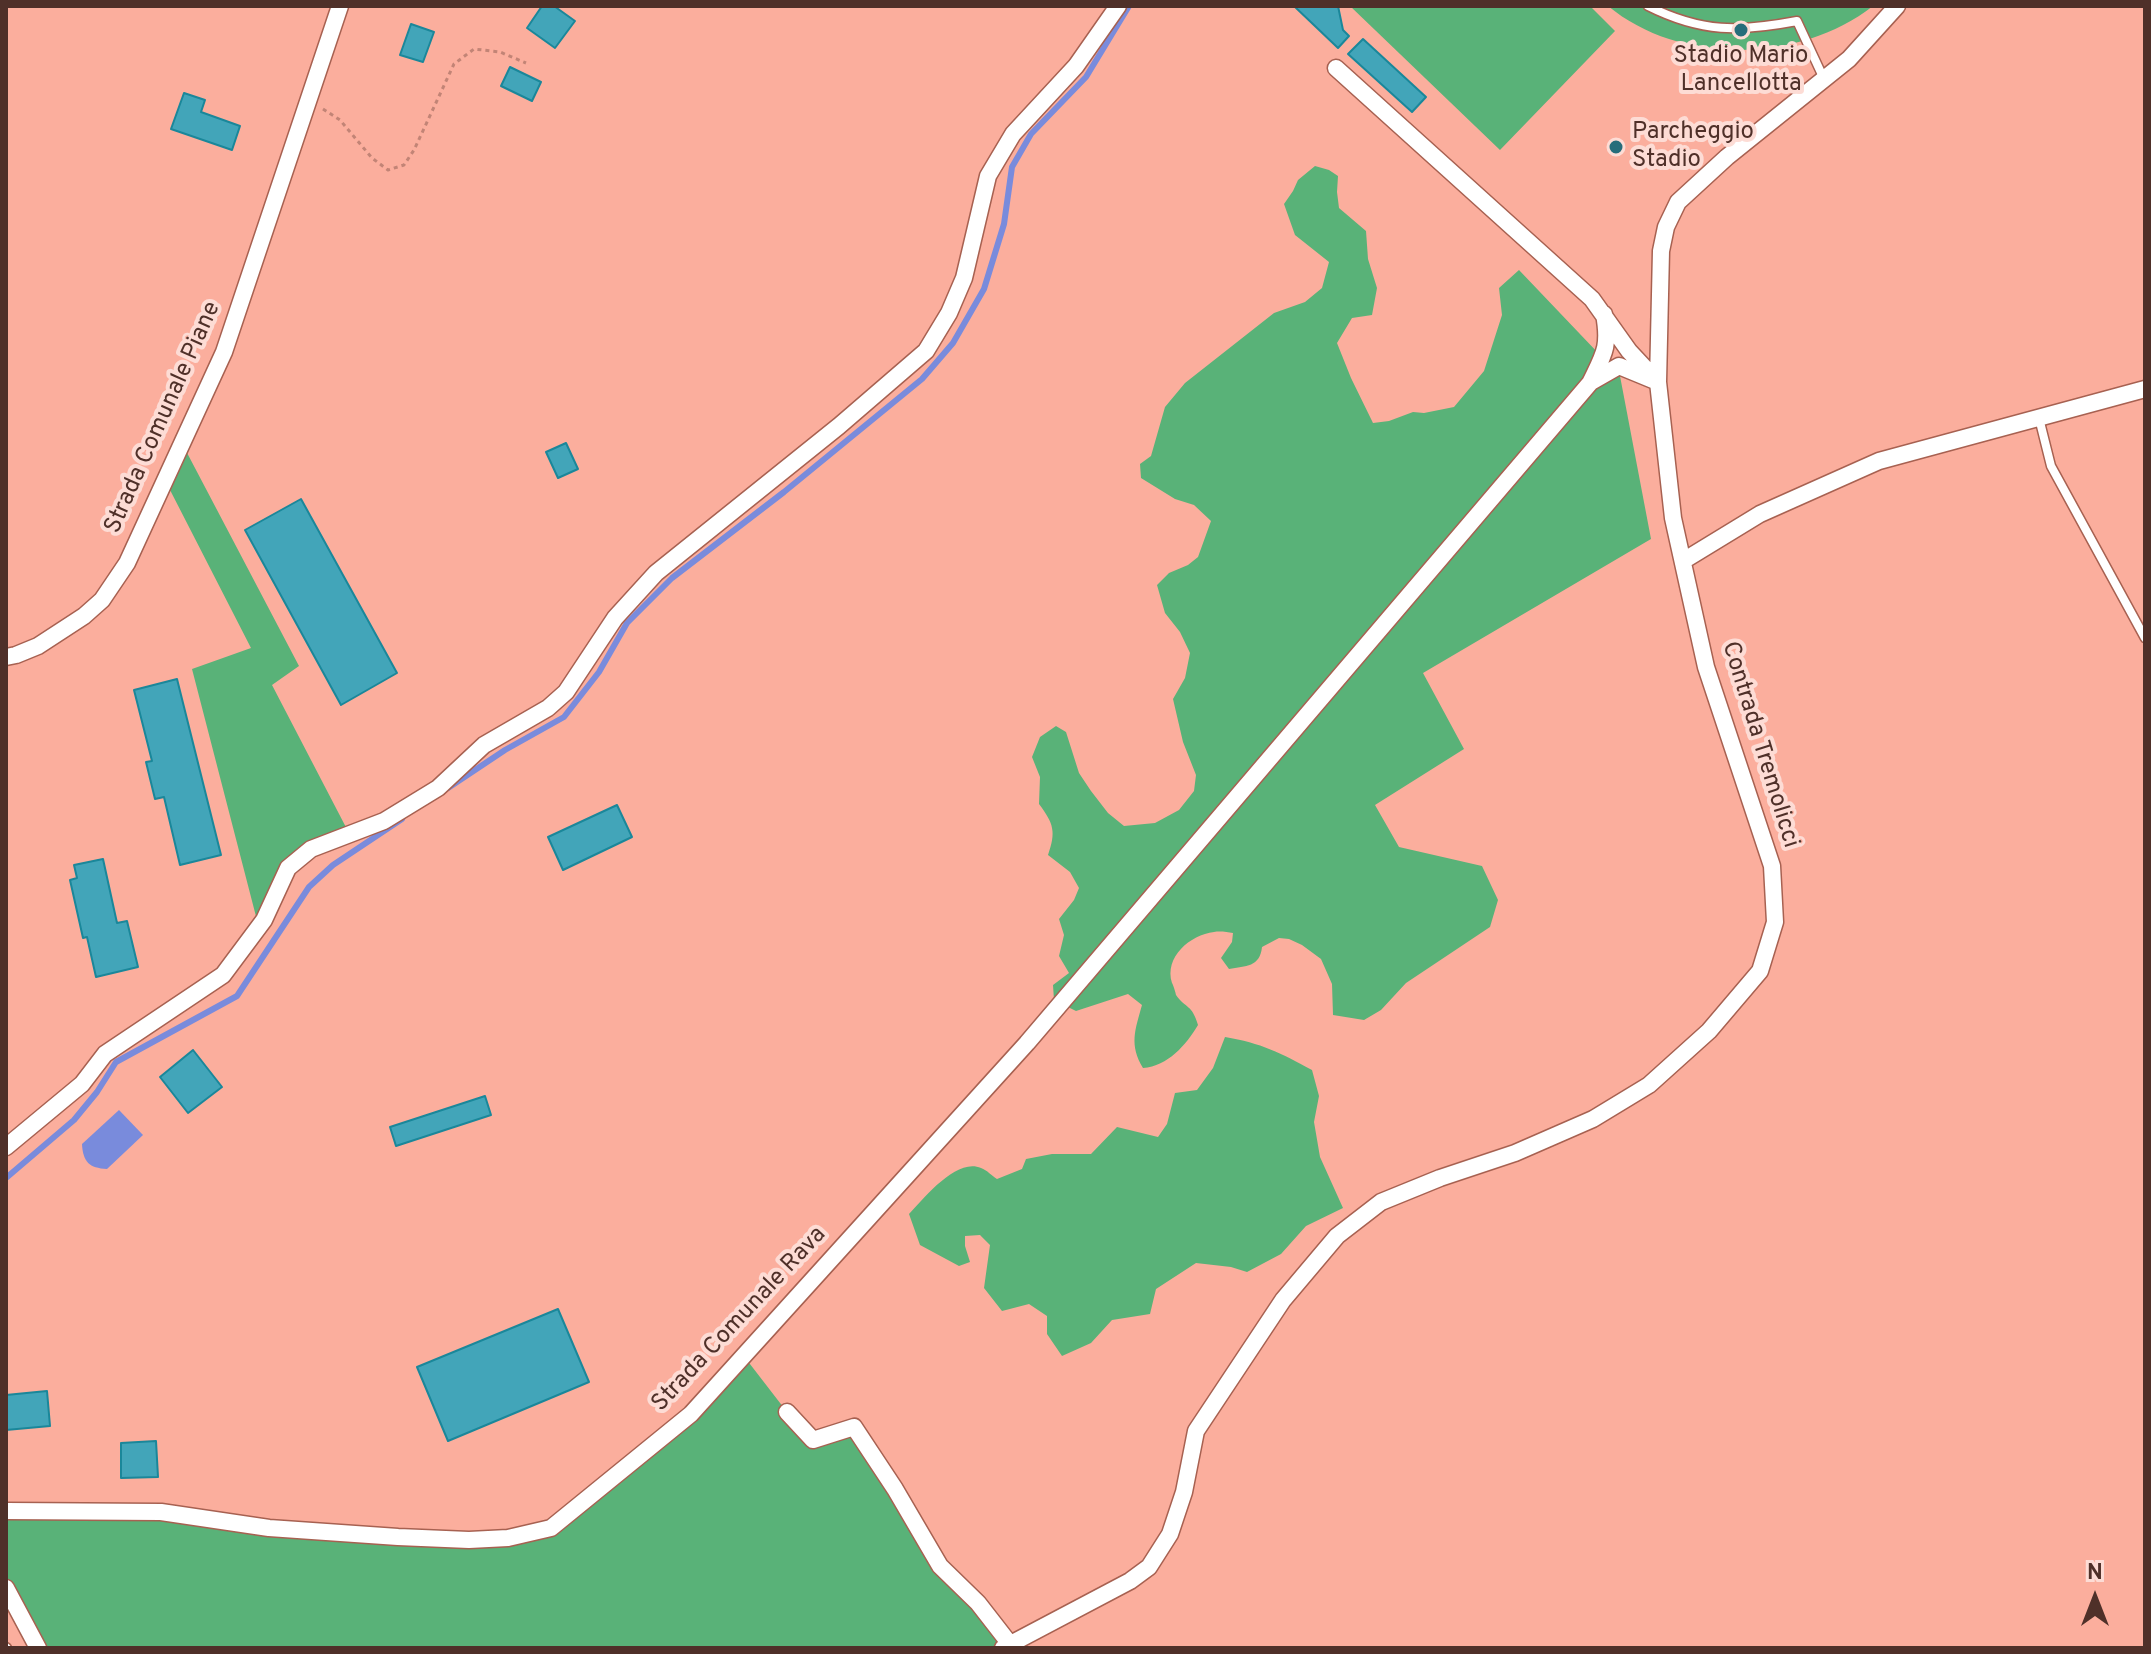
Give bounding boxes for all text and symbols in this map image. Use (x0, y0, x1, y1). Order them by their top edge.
marker: Stadio Mario Lancellotta (1732, 21, 1750, 39)
place label: Stadio Mario Lancellotta (1674, 43, 1808, 99)
place label: Parcheggio Stadio (1632, 119, 1754, 175)
marker: Parcheggio Stadio (1607, 138, 1625, 156)
street label: Strada Comunale Piane (100, 298, 228, 538)
street label: Contrada Tremolicci (1714, 638, 1804, 852)
street label: Strada Comunale Rava (647, 1221, 833, 1419)
north arrow (2055, 1558, 2135, 1638)
text: N (2087, 1560, 2103, 1587)

